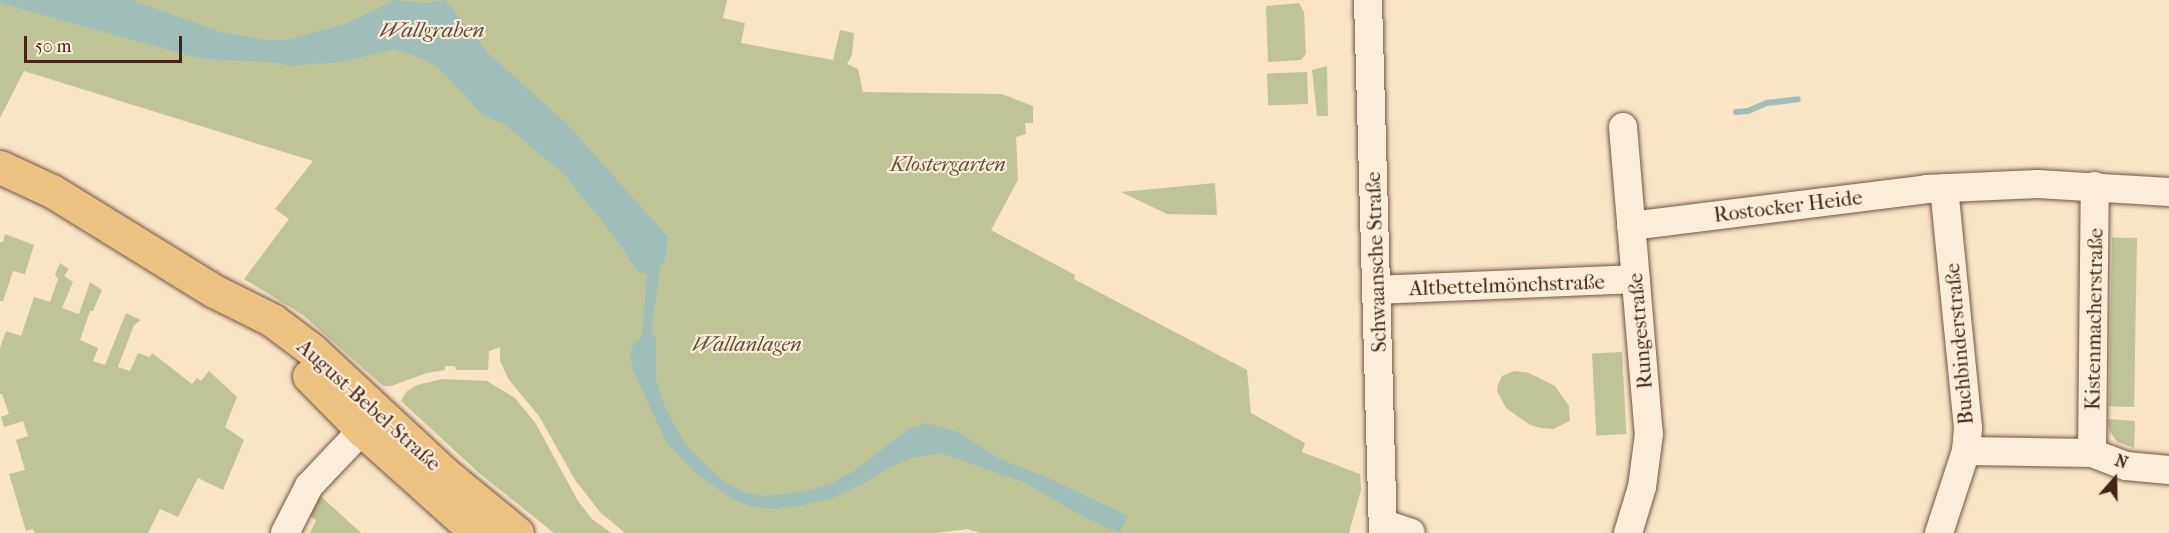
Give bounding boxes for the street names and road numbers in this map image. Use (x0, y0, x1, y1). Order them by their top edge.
street label: Schwaansche Straße (1360, 171, 1392, 353)
street label: Rostocker Heide (1712, 184, 1864, 228)
street label: Kistenmacherstraße (2080, 228, 2108, 410)
street label: Buchbinderstraße (1939, 262, 1979, 426)
street label: Altbettelmönchstraße (1409, 269, 1605, 301)
street label: Rungestraße (1622, 272, 1658, 390)
street label: August-Bebel-Straße (292, 334, 446, 476)

